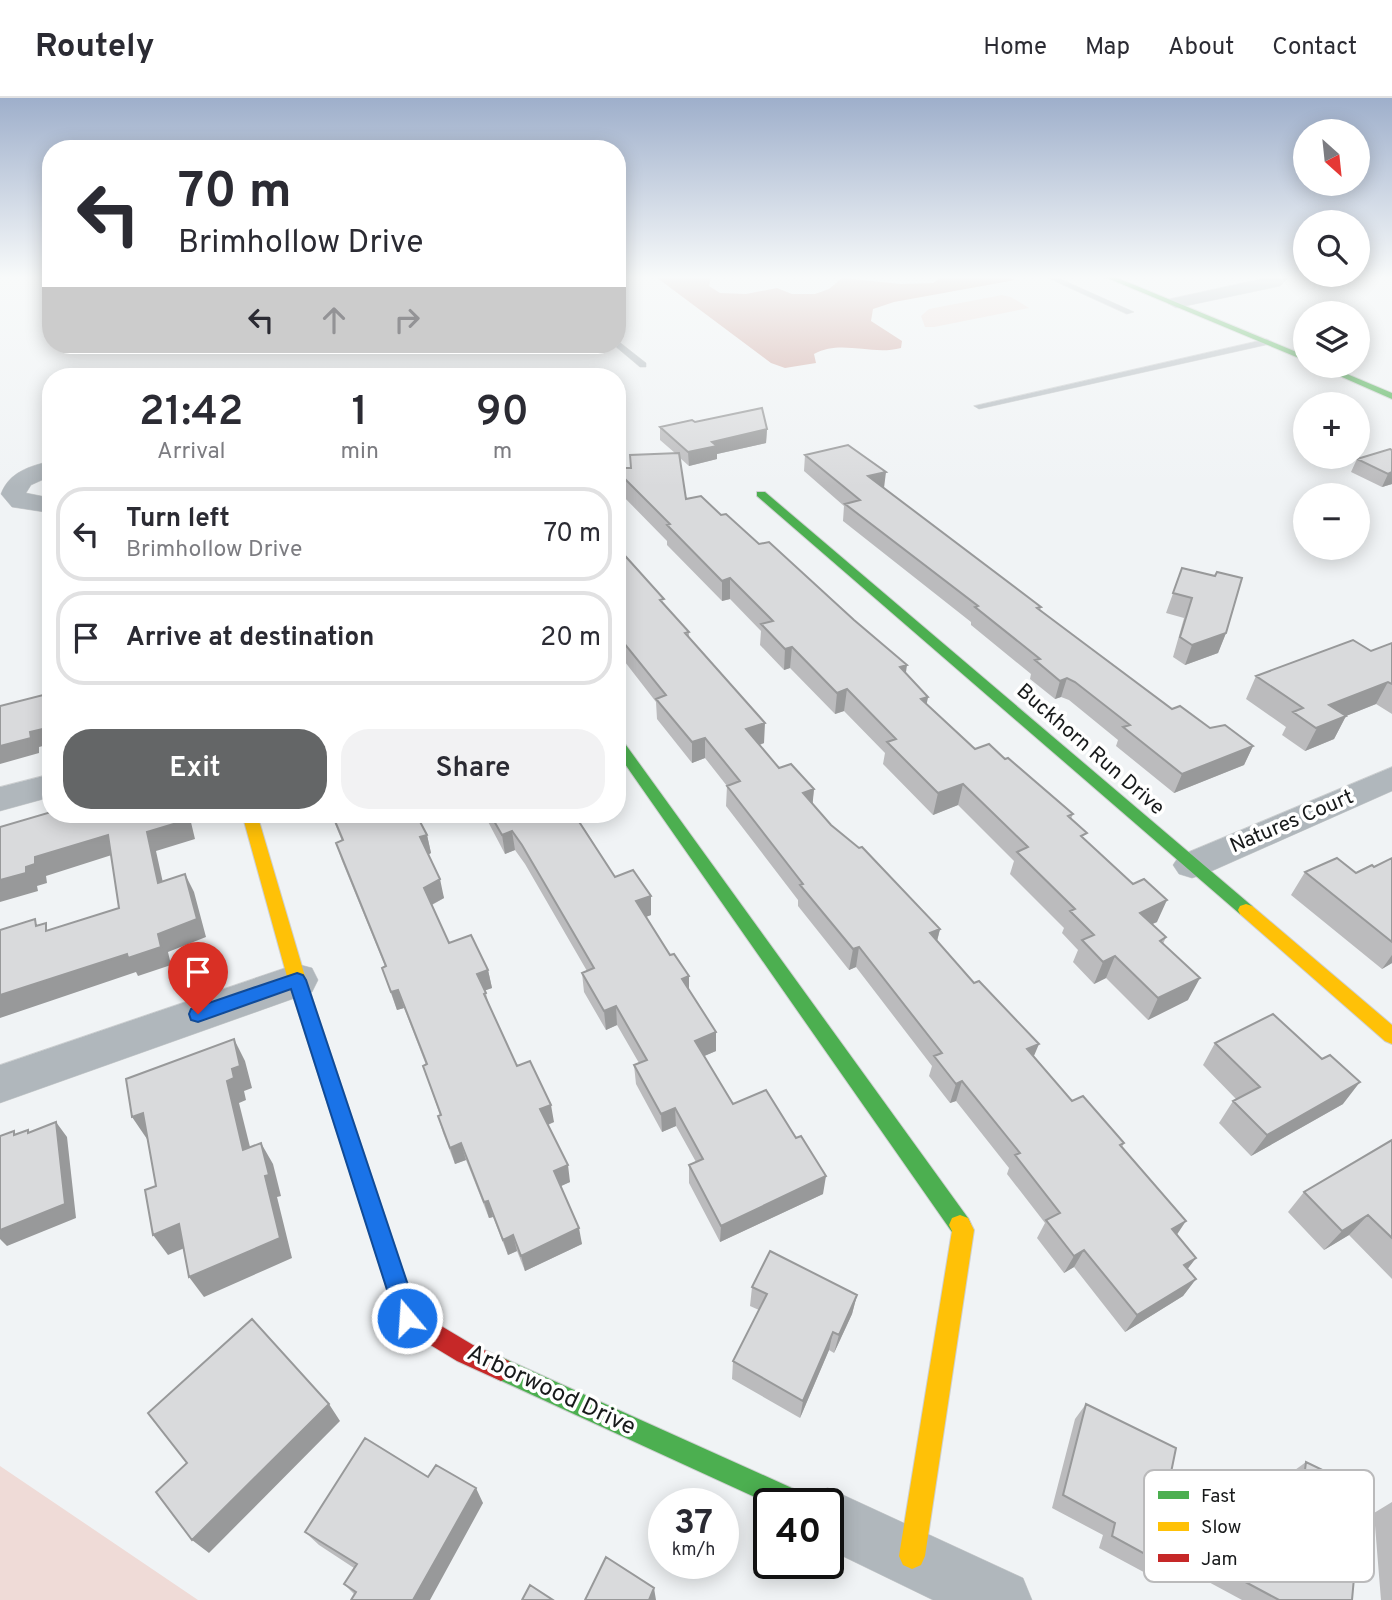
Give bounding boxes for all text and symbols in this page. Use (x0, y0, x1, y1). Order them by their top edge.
text: Routely (35, 27, 154, 69)
text: Home (983, 33, 1047, 63)
text: Map (1085, 33, 1130, 63)
text: About (1168, 33, 1234, 63)
text: Contact (1272, 33, 1357, 63)
north arrow (1293, 119, 1370, 196)
map controls (1293, 119, 1370, 560)
text: 70 m (178, 163, 292, 225)
icon: left (63, 168, 154, 259)
button: search (1293, 210, 1370, 287)
text: Brimhollow Drive (178, 224, 423, 264)
icon: left (242, 301, 280, 339)
icon: ahead (315, 301, 353, 339)
icon: right (388, 301, 426, 339)
button: layers (1293, 301, 1370, 378)
text: 21:42 (139, 387, 244, 440)
text: 1 (352, 387, 368, 440)
text: 90 (476, 387, 529, 440)
button: + (1293, 392, 1370, 469)
text: Arrival (157, 438, 226, 467)
text: min (341, 438, 379, 467)
text: m (493, 438, 512, 467)
button: − (1293, 483, 1370, 560)
text: Turn left (126, 503, 230, 536)
icon: left (67, 515, 105, 553)
text: 70 m (543, 518, 601, 551)
text: Brimhollow Drive (126, 536, 302, 565)
icon: arrive (67, 619, 105, 657)
text: Arrive at destination (126, 622, 374, 655)
text: 20 m (540, 622, 601, 655)
street label: Buckhorn Run Drive (1010, 678, 1170, 822)
button: Exit (63, 729, 327, 809)
button: Share (341, 729, 605, 809)
street label: Natures Court (1226, 784, 1358, 860)
pin (168, 942, 228, 1014)
icon: arrive (179, 953, 217, 991)
position arrow (370, 1281, 444, 1355)
street label: Arborwood Drive (462, 1339, 640, 1443)
legend (1144, 1470, 1374, 1582)
text: Fast (1201, 1485, 1236, 1509)
speed limit sign: 40 (753, 1488, 844, 1579)
text: 37 (674, 1502, 713, 1546)
text: Slow (1201, 1516, 1241, 1540)
text: km/h (672, 1539, 715, 1562)
text: Jam (1201, 1548, 1238, 1572)

